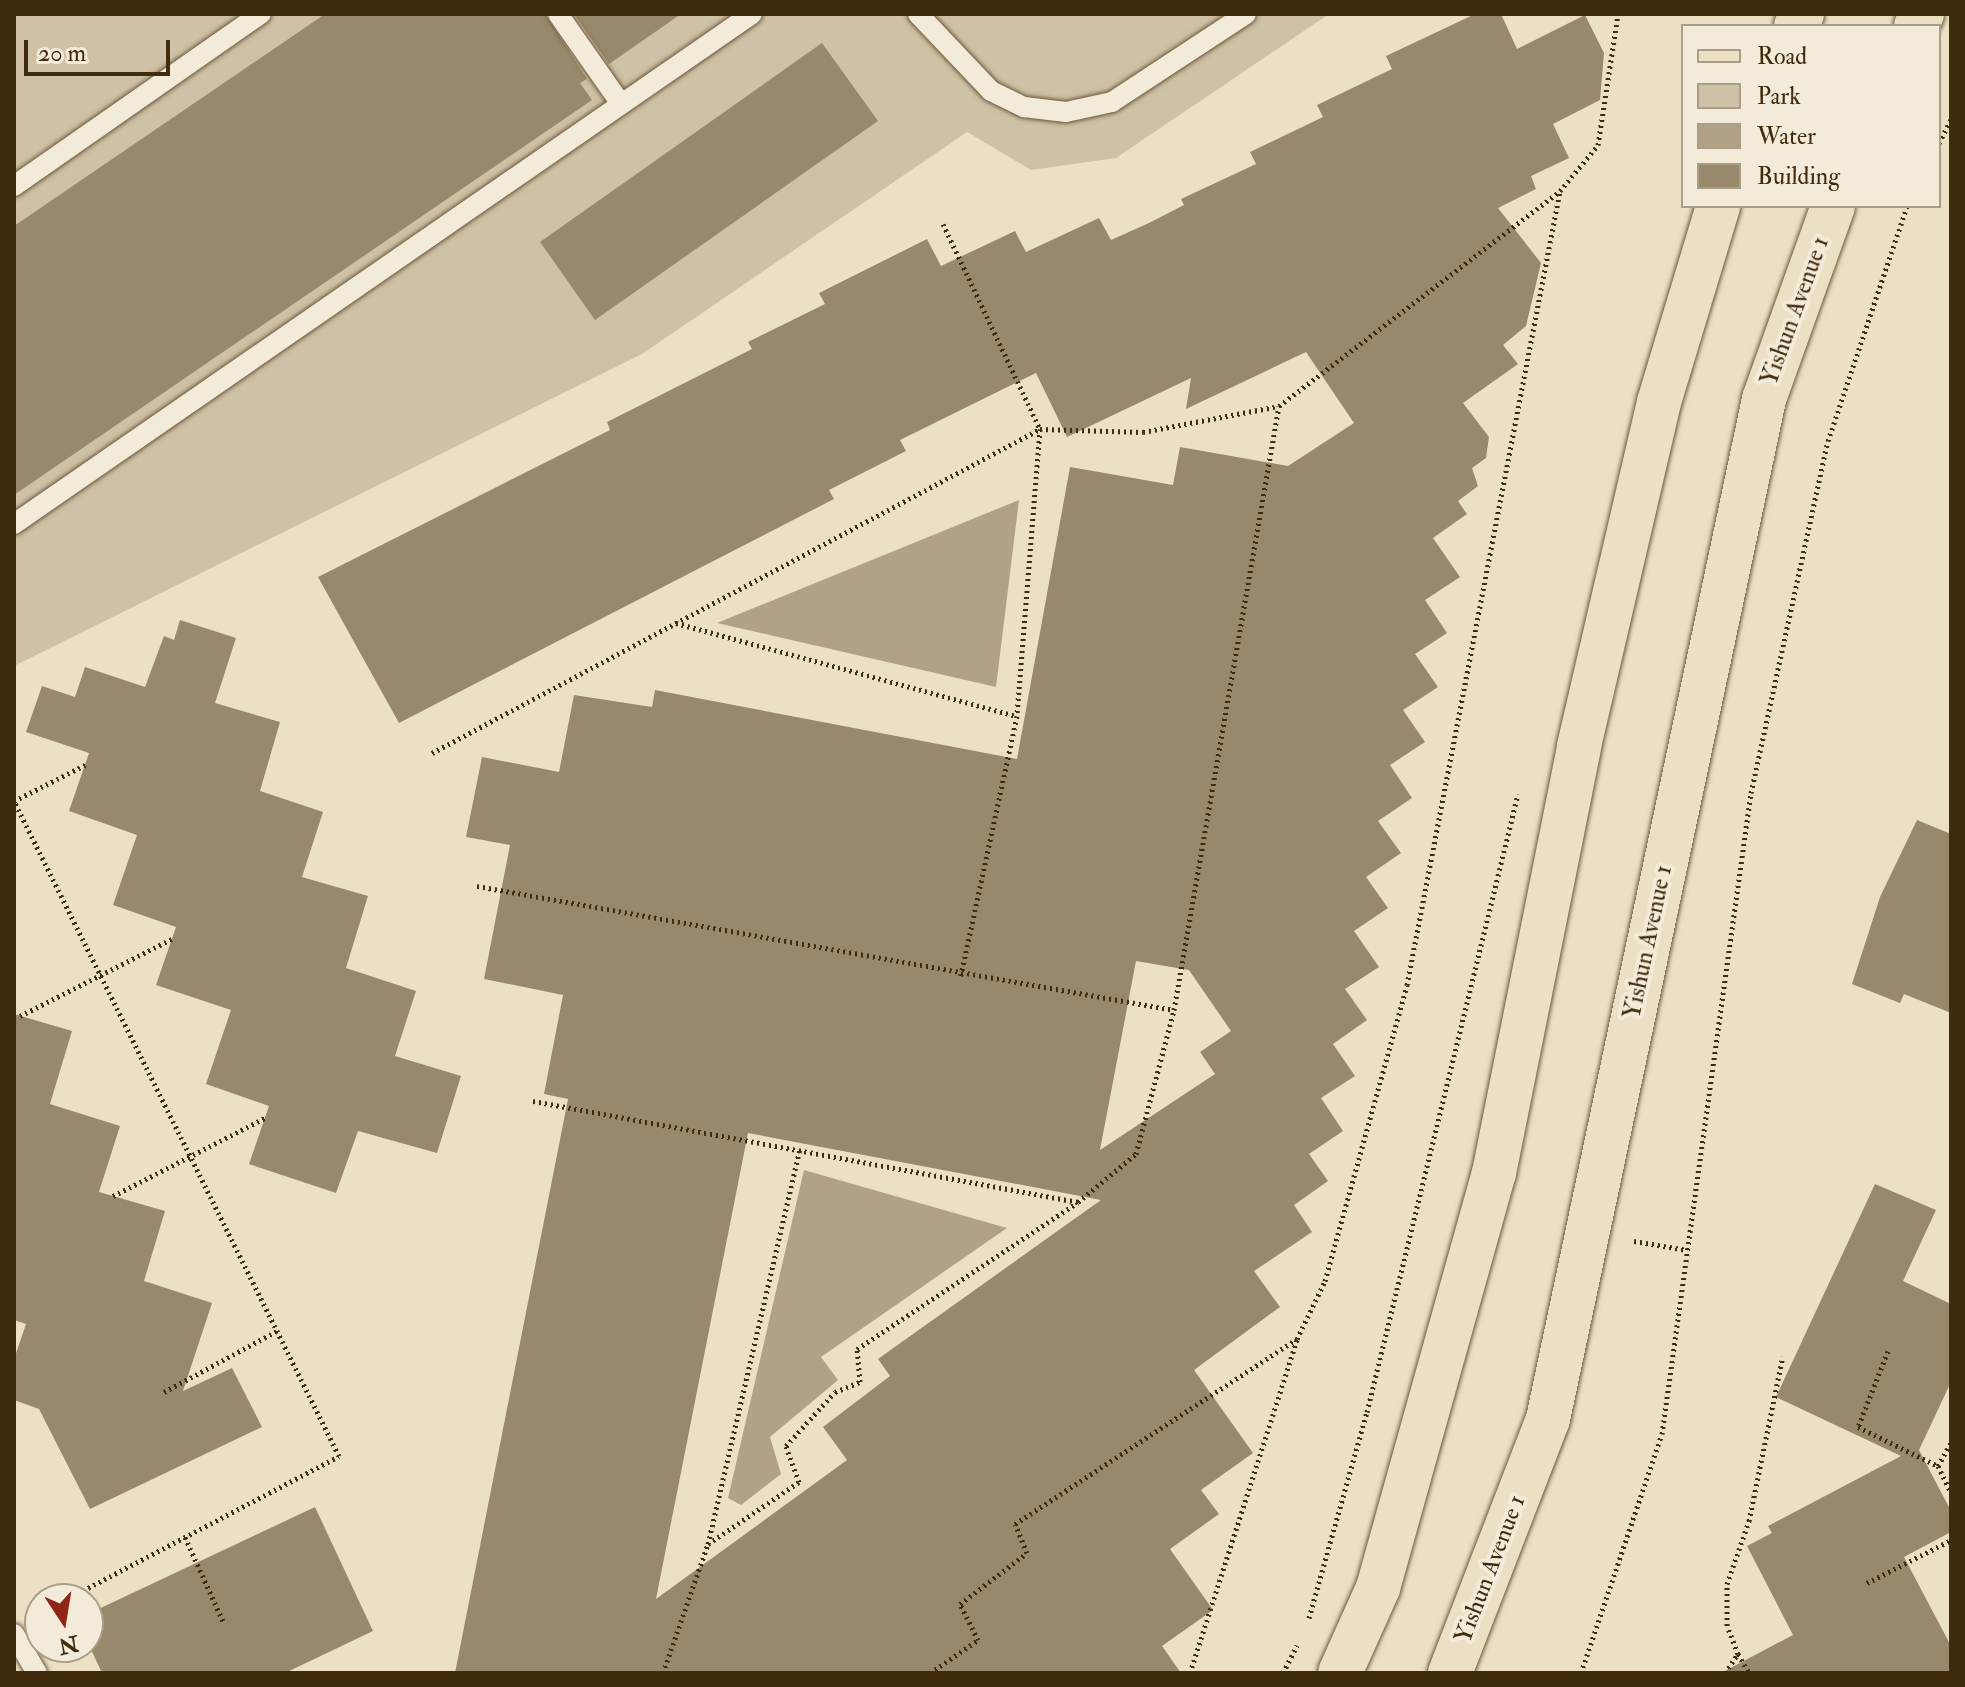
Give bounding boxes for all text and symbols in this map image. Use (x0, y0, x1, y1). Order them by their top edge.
scale bar (28, 24, 174, 74)
legend (1681, 24, 1941, 208)
text: 20 m (38, 38, 86, 69)
text: Road (1757, 41, 1807, 72)
text: Park (1757, 81, 1801, 112)
text: Water (1757, 121, 1816, 152)
text: Building (1757, 161, 1840, 192)
street label: Yishun Avenue 1 (1755, 233, 1835, 389)
street label: Yishun Avenue 1 (1618, 863, 1678, 1021)
street label: Yishun Avenue 1 (1449, 1491, 1531, 1647)
north arrow (24, 1583, 104, 1663)
text: N (56, 1629, 81, 1660)

